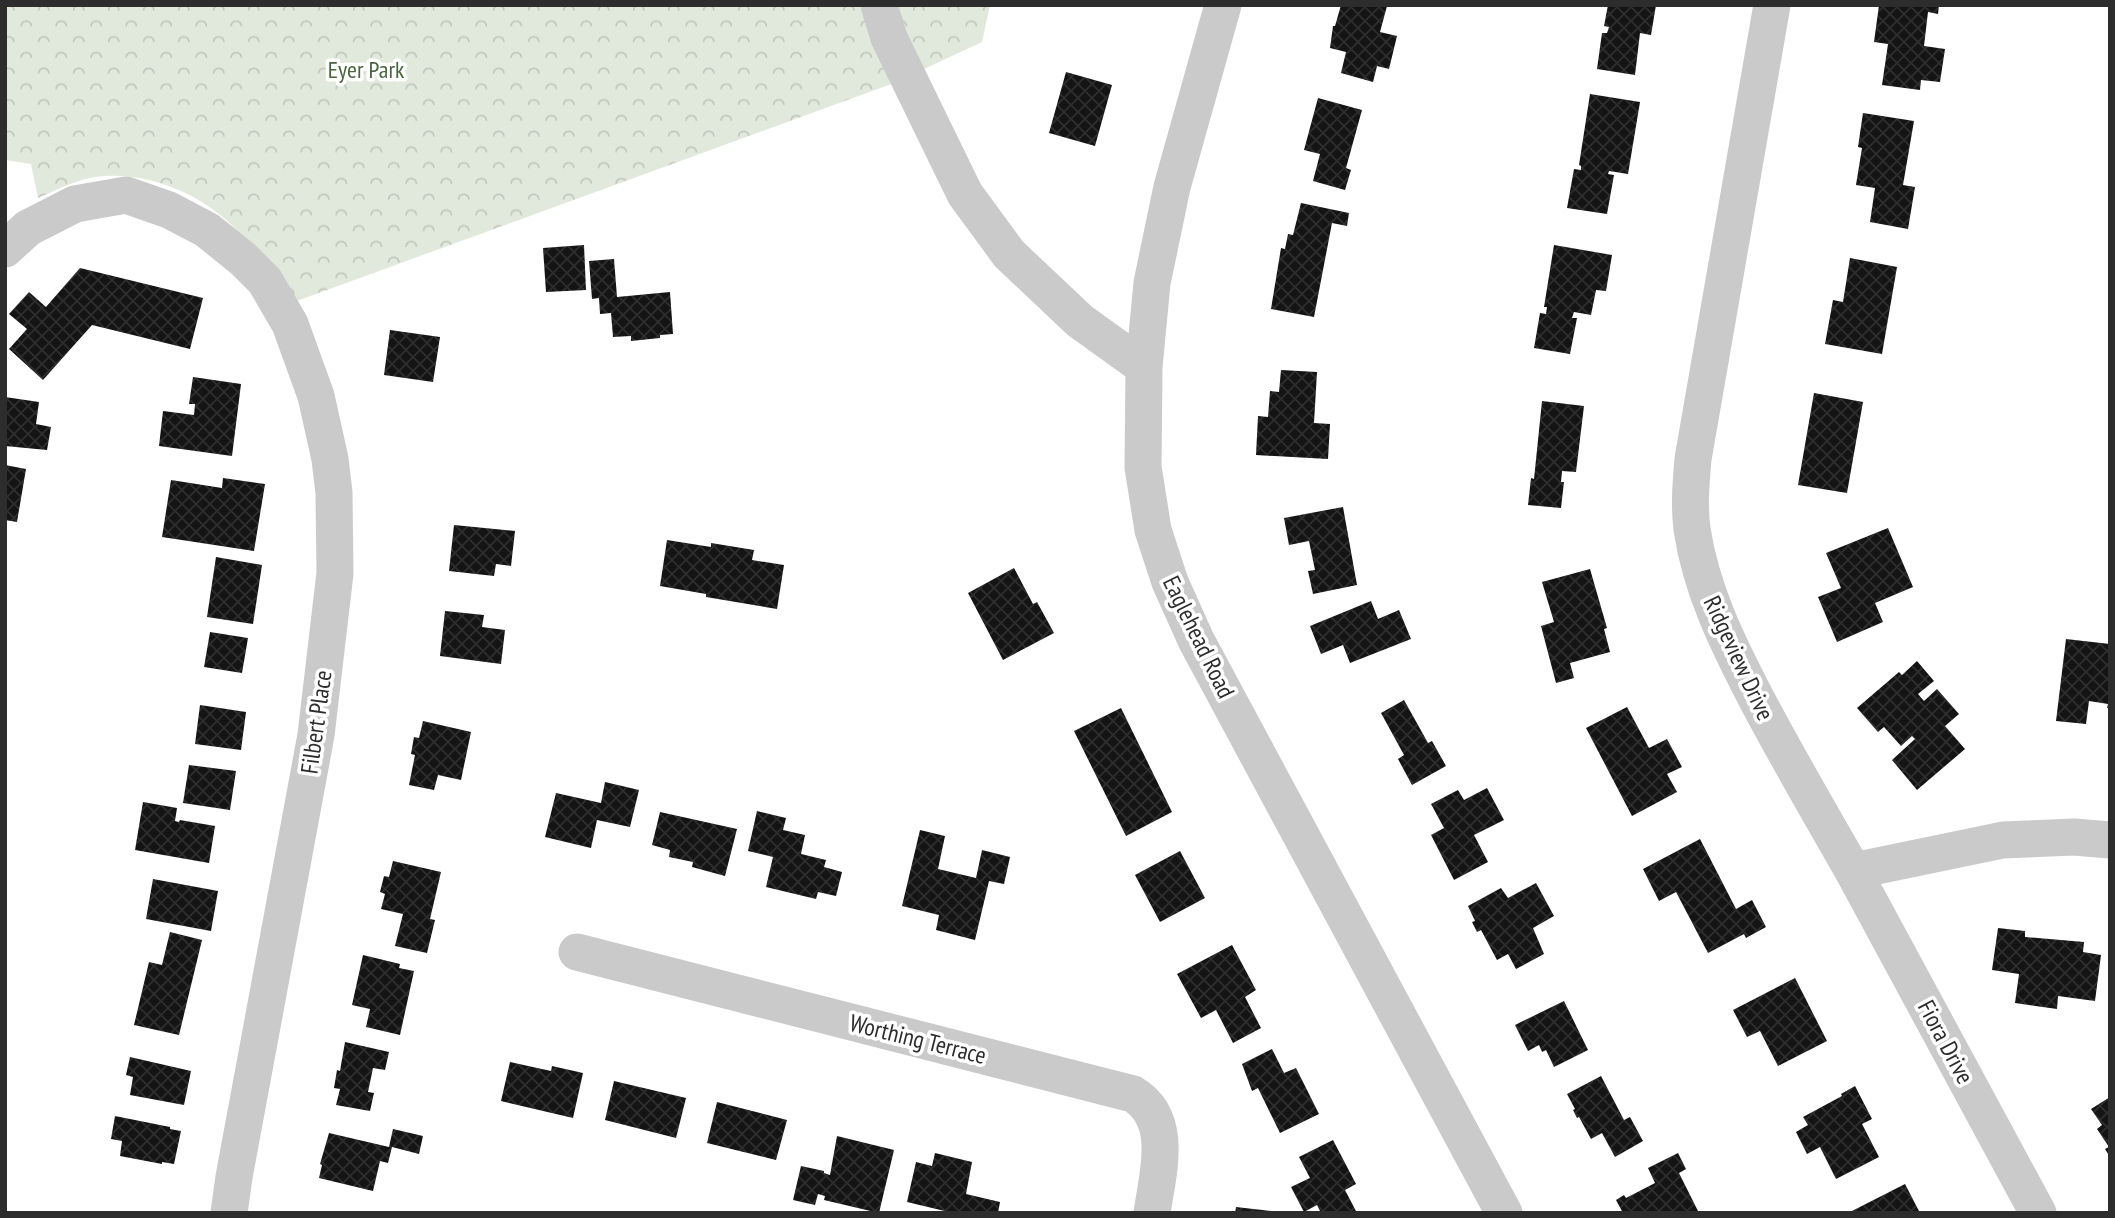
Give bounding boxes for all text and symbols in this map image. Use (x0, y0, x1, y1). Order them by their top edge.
park label: Eyer Park (328, 54, 405, 85)
street label: Eaglehead Road (1156, 571, 1242, 703)
street label: Ridgeview Drive (1697, 591, 1781, 725)
street label: Filbert Place (293, 668, 339, 776)
street label: Fiora Drive (1911, 995, 1981, 1089)
street label: Worthing Terrace (847, 1007, 989, 1071)

